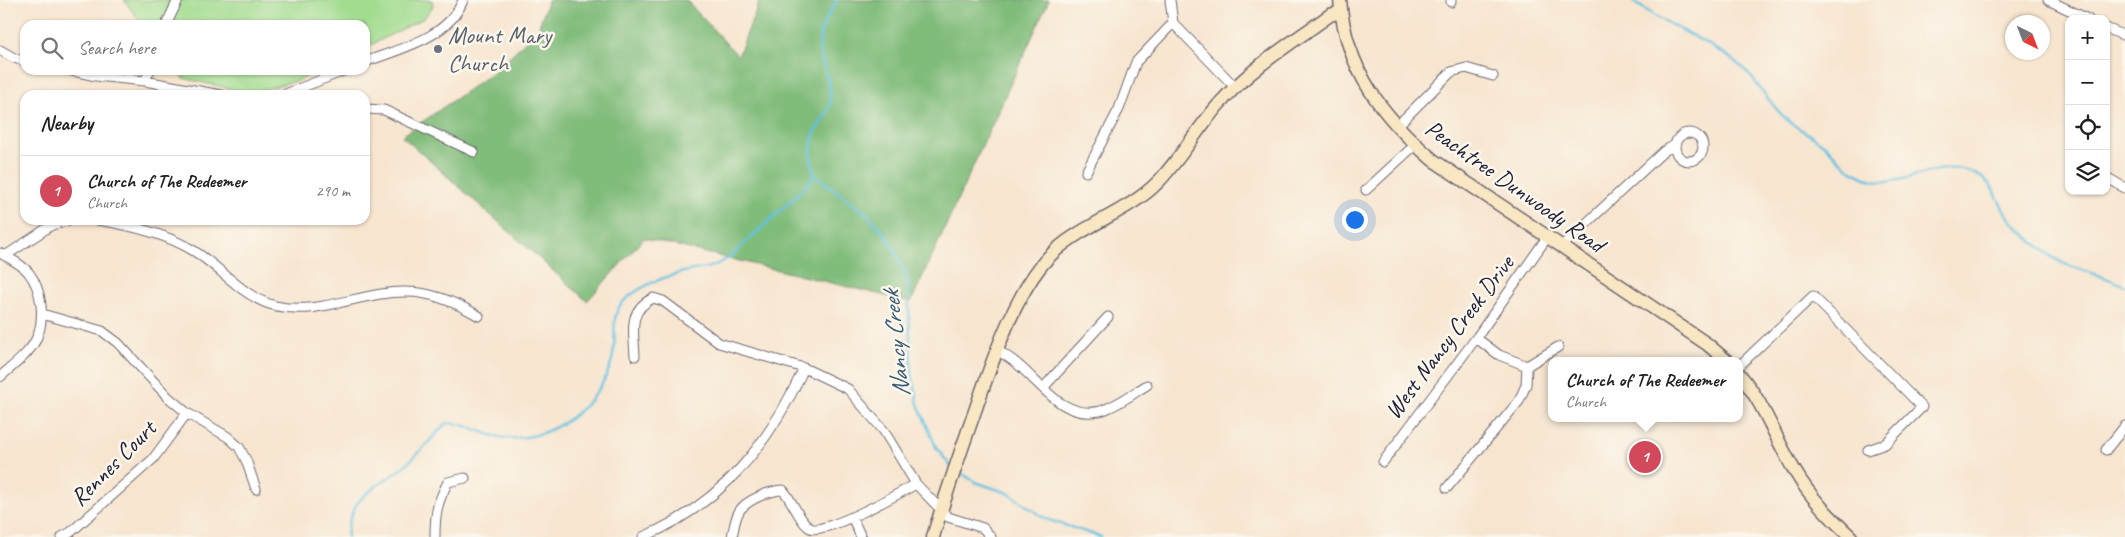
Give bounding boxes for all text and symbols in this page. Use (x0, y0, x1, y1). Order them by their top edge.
north arrow (2005, 15, 2050, 60)
map controls (2065, 15, 2110, 195)
button: + (2065, 15, 2110, 60)
search box (20, 20, 370, 75)
place label: Mount Mary Church (448, 20, 553, 78)
icon: search (38, 34, 66, 62)
text: Search here (78, 36, 155, 60)
marker: Mount Mary Church (432, 43, 444, 55)
button: − (2065, 60, 2110, 105)
button: locate (2065, 105, 2110, 150)
text: Nearby (40, 110, 93, 136)
street label: Peachtree Dunwoody Road (1419, 113, 1613, 261)
button: layers (2065, 150, 2110, 195)
text: Church of The Redeemer (87, 169, 246, 193)
text: 1 (52, 181, 60, 201)
text: 290 m (316, 181, 350, 201)
text: Church (87, 193, 127, 213)
your location (1342, 207, 1368, 233)
street label: West Nancy Creek Drive (1378, 248, 1522, 425)
water label: Nancy Creek (874, 285, 917, 399)
popup (1548, 357, 1743, 422)
text: Church of The Redeemer (1566, 368, 1725, 392)
text: Church (1566, 392, 1606, 412)
street label: Rennes Court (64, 412, 164, 512)
pin: 1 (1629, 438, 1661, 476)

